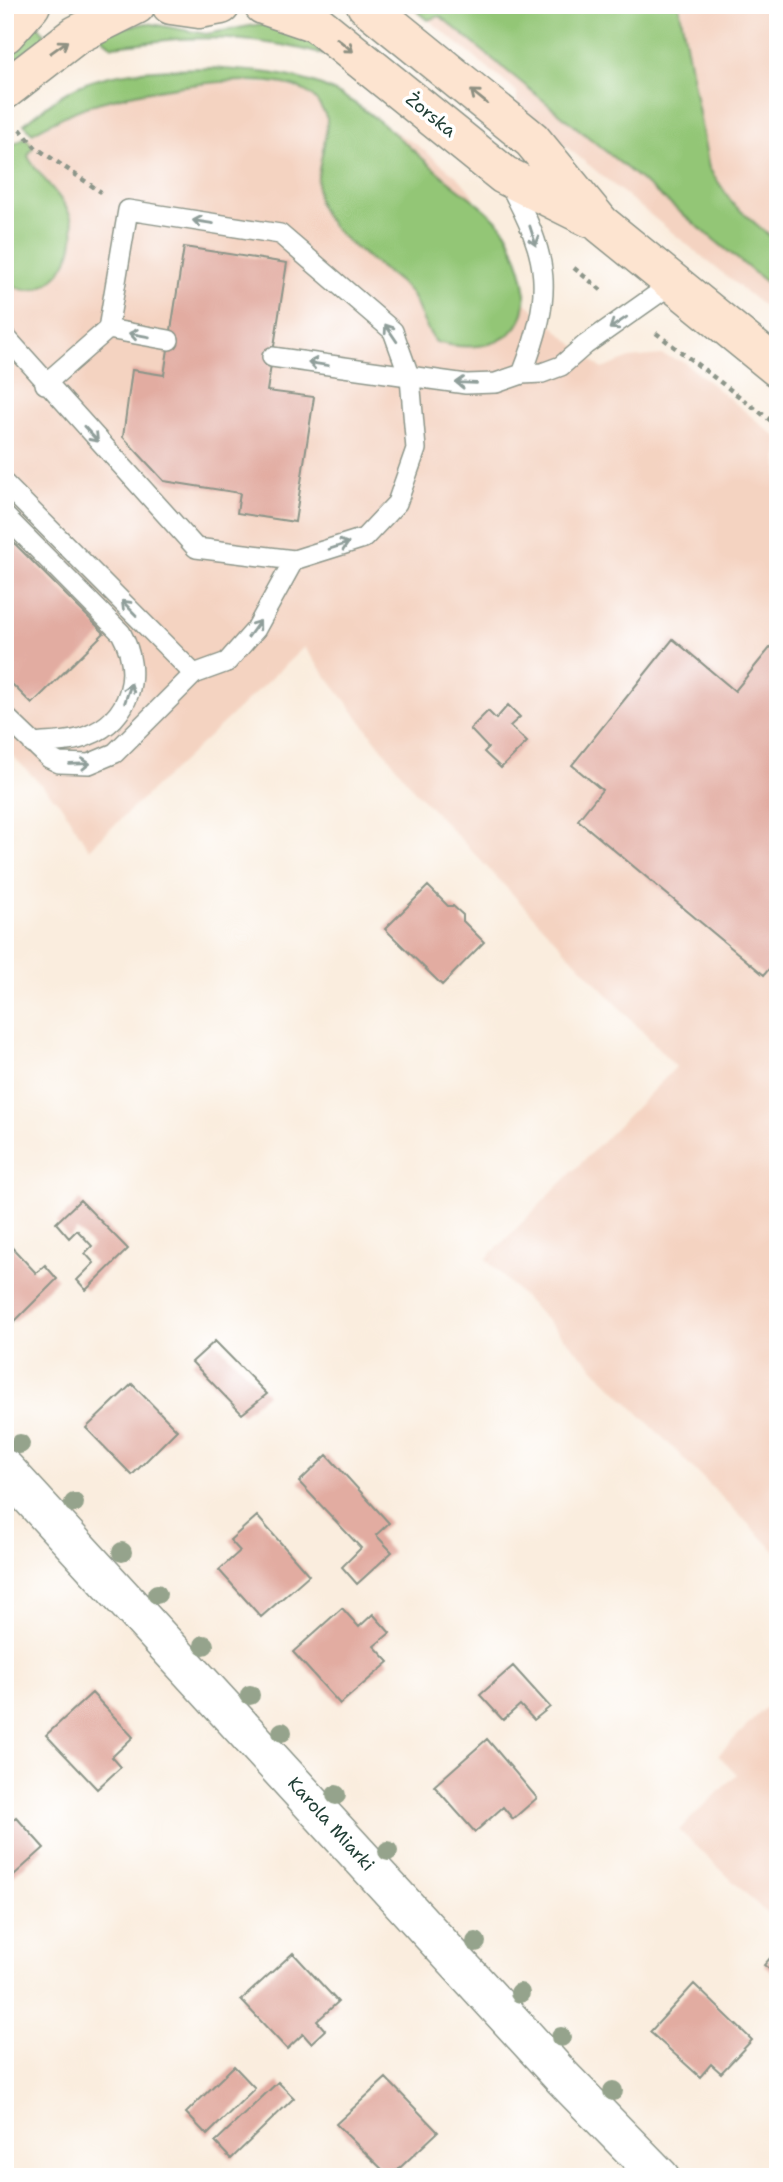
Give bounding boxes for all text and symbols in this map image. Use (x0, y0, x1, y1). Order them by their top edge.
one-way arrow (336, 38, 354, 53)
one-way arrow (49, 40, 68, 55)
street label: Żorska (401, 87, 461, 143)
one-way arrow (471, 89, 489, 105)
one-way arrow (192, 215, 215, 228)
one-way arrow (528, 224, 540, 246)
one-way arrow (609, 316, 628, 331)
one-way arrow (384, 324, 398, 343)
one-way arrow (128, 327, 151, 341)
one-way arrow (307, 357, 330, 370)
one-way arrow (455, 377, 478, 390)
one-way arrow (83, 425, 100, 442)
one-way arrow (328, 539, 350, 551)
one-way arrow (120, 599, 137, 616)
one-way arrow (247, 620, 261, 639)
one-way arrow (123, 682, 136, 704)
one-way arrow (68, 757, 91, 770)
street label: Karola Miarki (282, 1772, 380, 1876)

